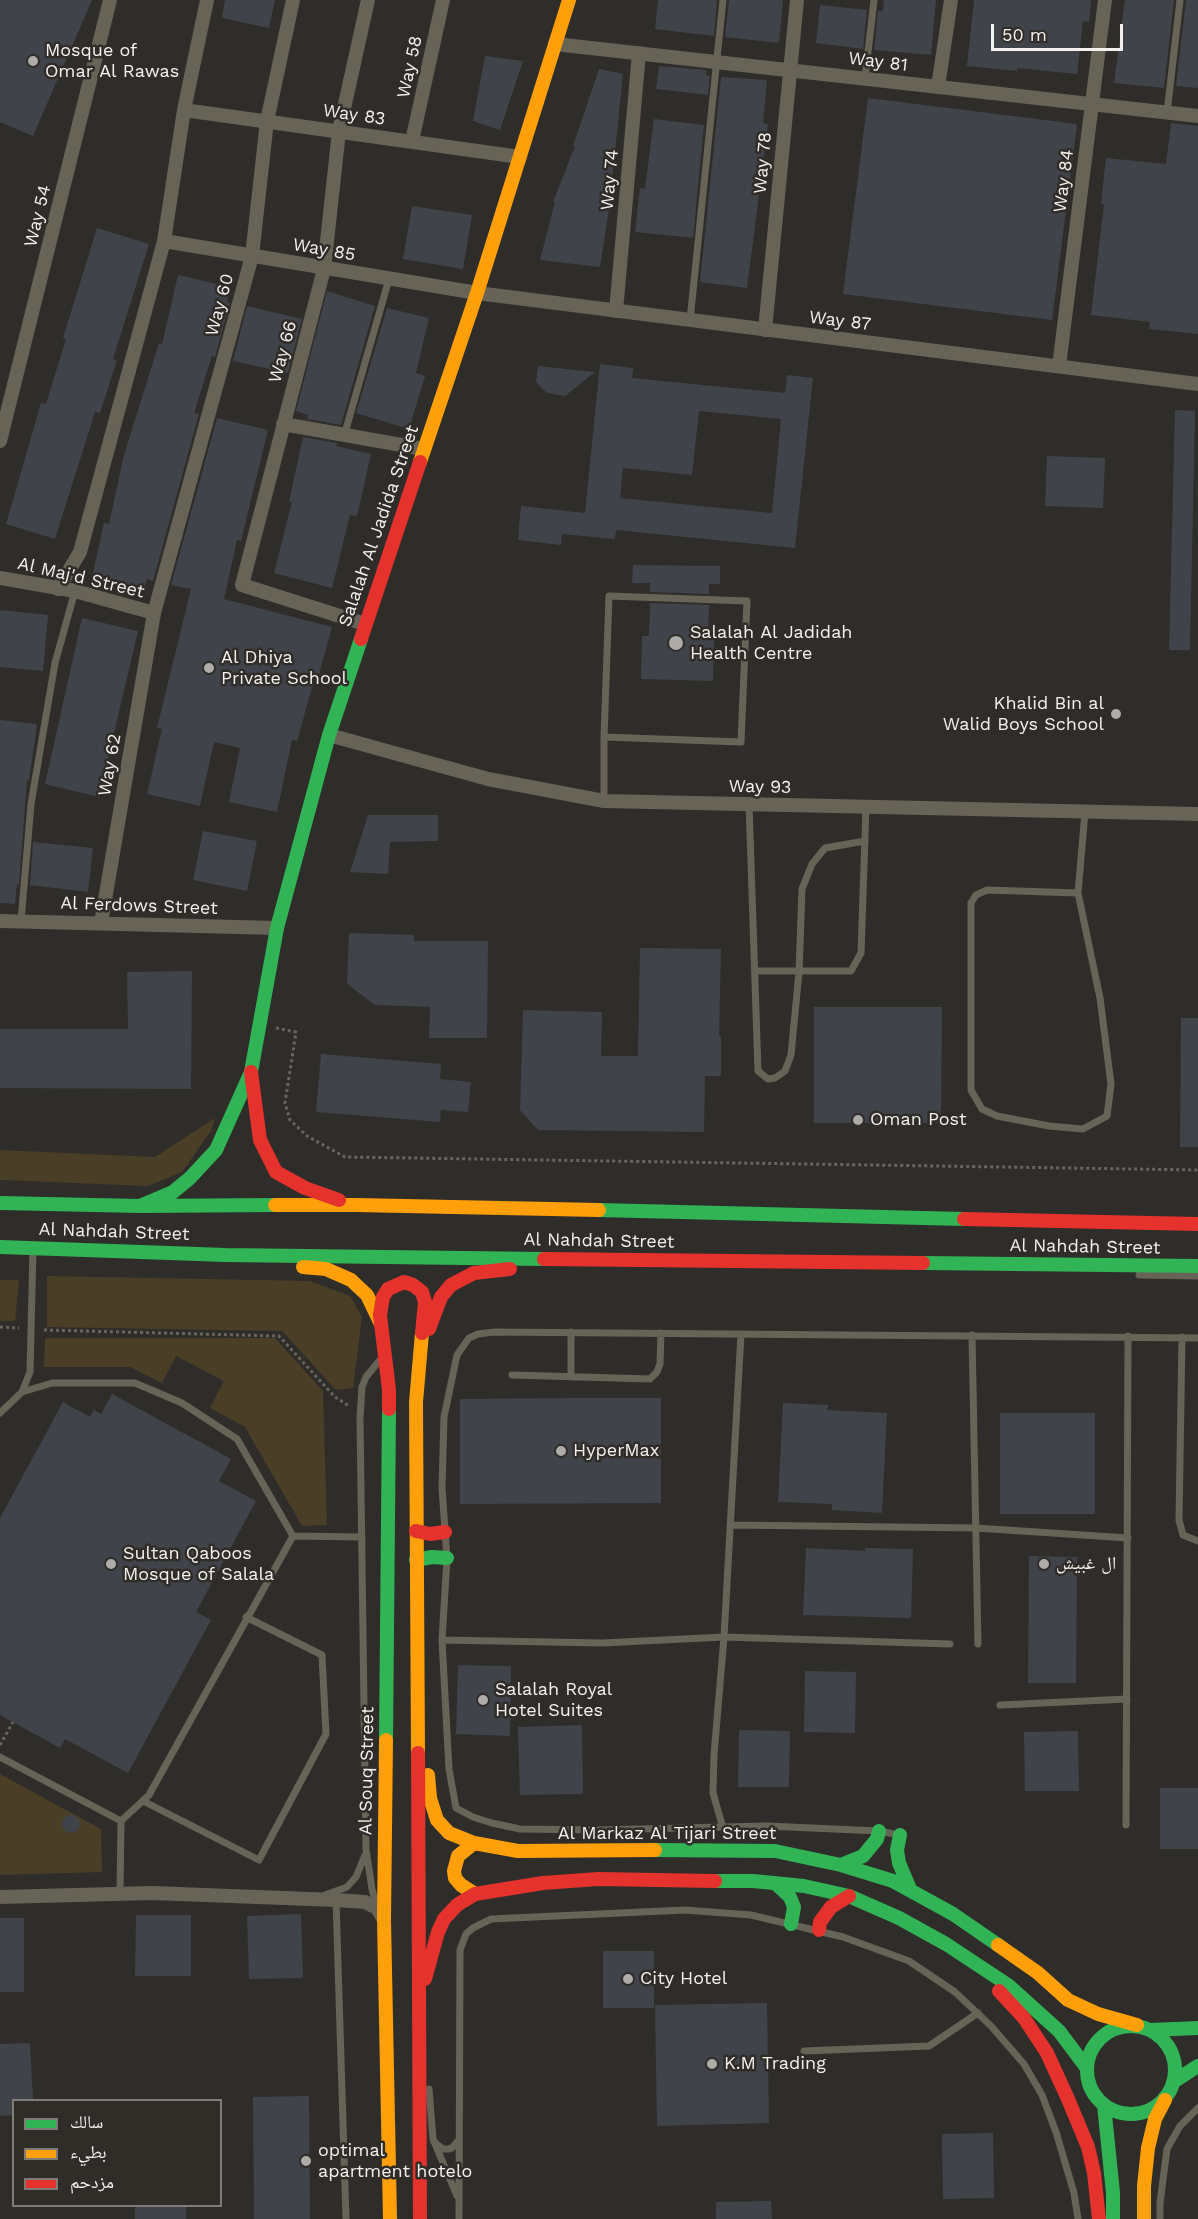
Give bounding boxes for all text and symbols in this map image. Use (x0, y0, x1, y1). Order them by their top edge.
scale bar (994, 12, 1126, 50)
text: 50 m (1002, 24, 1047, 45)
street label: Way 58 (393, 34, 427, 100)
place label: Mosque of Omar Al Rawas (45, 40, 179, 82)
street label: Way 81 (847, 48, 909, 76)
marker: Mosque of Omar Al Rawas (26, 54, 40, 68)
street label: Way 83 (321, 100, 387, 130)
street label: Way 78 (750, 131, 776, 195)
street label: Way 74 (597, 148, 623, 212)
street label: Way 84 (1049, 148, 1079, 214)
street label: Way 54 (20, 183, 56, 249)
street label: Way 85 (291, 234, 357, 266)
street label: Way 60 (201, 271, 239, 339)
street label: Way 87 (808, 306, 872, 336)
street label: Way 66 (264, 319, 302, 385)
street label: Salalah Al Jadida Street (334, 422, 424, 630)
street label: Al Maj'd Street (16, 553, 146, 603)
place label: Salalah Al Jadidah Health Centre (690, 622, 852, 664)
marker: Salalah Al Jadidah Health Centre (667, 634, 685, 652)
place label: Al Dhiya Private School (221, 647, 347, 690)
marker: Al Dhiya Private School (202, 661, 216, 675)
place label: Khalid Bin al Walid Boys School (943, 693, 1104, 736)
marker: Khalid Bin al Walid Boys School (1109, 707, 1123, 721)
street label: Way 62 (94, 732, 126, 798)
street label: Way 93 (728, 776, 792, 798)
street label: Al Ferdows Street (60, 892, 218, 920)
place label: Oman Post (870, 1109, 967, 1131)
marker: Oman Post (851, 1113, 865, 1127)
street label: Al Nahdah Street (38, 1219, 190, 1245)
street label: Al Nahdah Street (523, 1229, 675, 1253)
street label: Al Nahdah Street (1009, 1235, 1161, 1259)
place label: HyperMax (573, 1440, 659, 1462)
marker: HyperMax (554, 1444, 568, 1458)
place label: Sultan Qaboos Mosque of Salala (123, 1543, 274, 1586)
place label: ال غبيش (1056, 1553, 1116, 1575)
marker: Sultan Qaboos Mosque of Salala (104, 1557, 118, 1571)
marker: ال غبيش (1037, 1557, 1051, 1571)
place label: Salalah Royal Hotel Suites (495, 1679, 612, 1722)
marker: Salalah Royal Hotel Suites (476, 1693, 490, 1707)
street label: Al Souq Street (355, 1707, 379, 1835)
street label: Al Markaz Al Tijari Street (558, 1823, 776, 1845)
place label: City Hotel (640, 1968, 727, 1990)
marker: City Hotel (621, 1972, 635, 1986)
place label: K.M Trading (724, 2053, 826, 2075)
marker: K.M Trading (705, 2057, 719, 2071)
legend (12, 2099, 222, 2207)
text: سالك (70, 2111, 103, 2132)
place label: optimal apartment hotelo (318, 2140, 472, 2182)
text: بطيء (70, 2141, 107, 2162)
marker: optimal apartment hotelo (299, 2154, 313, 2168)
text: مزدحم (70, 2171, 114, 2192)

